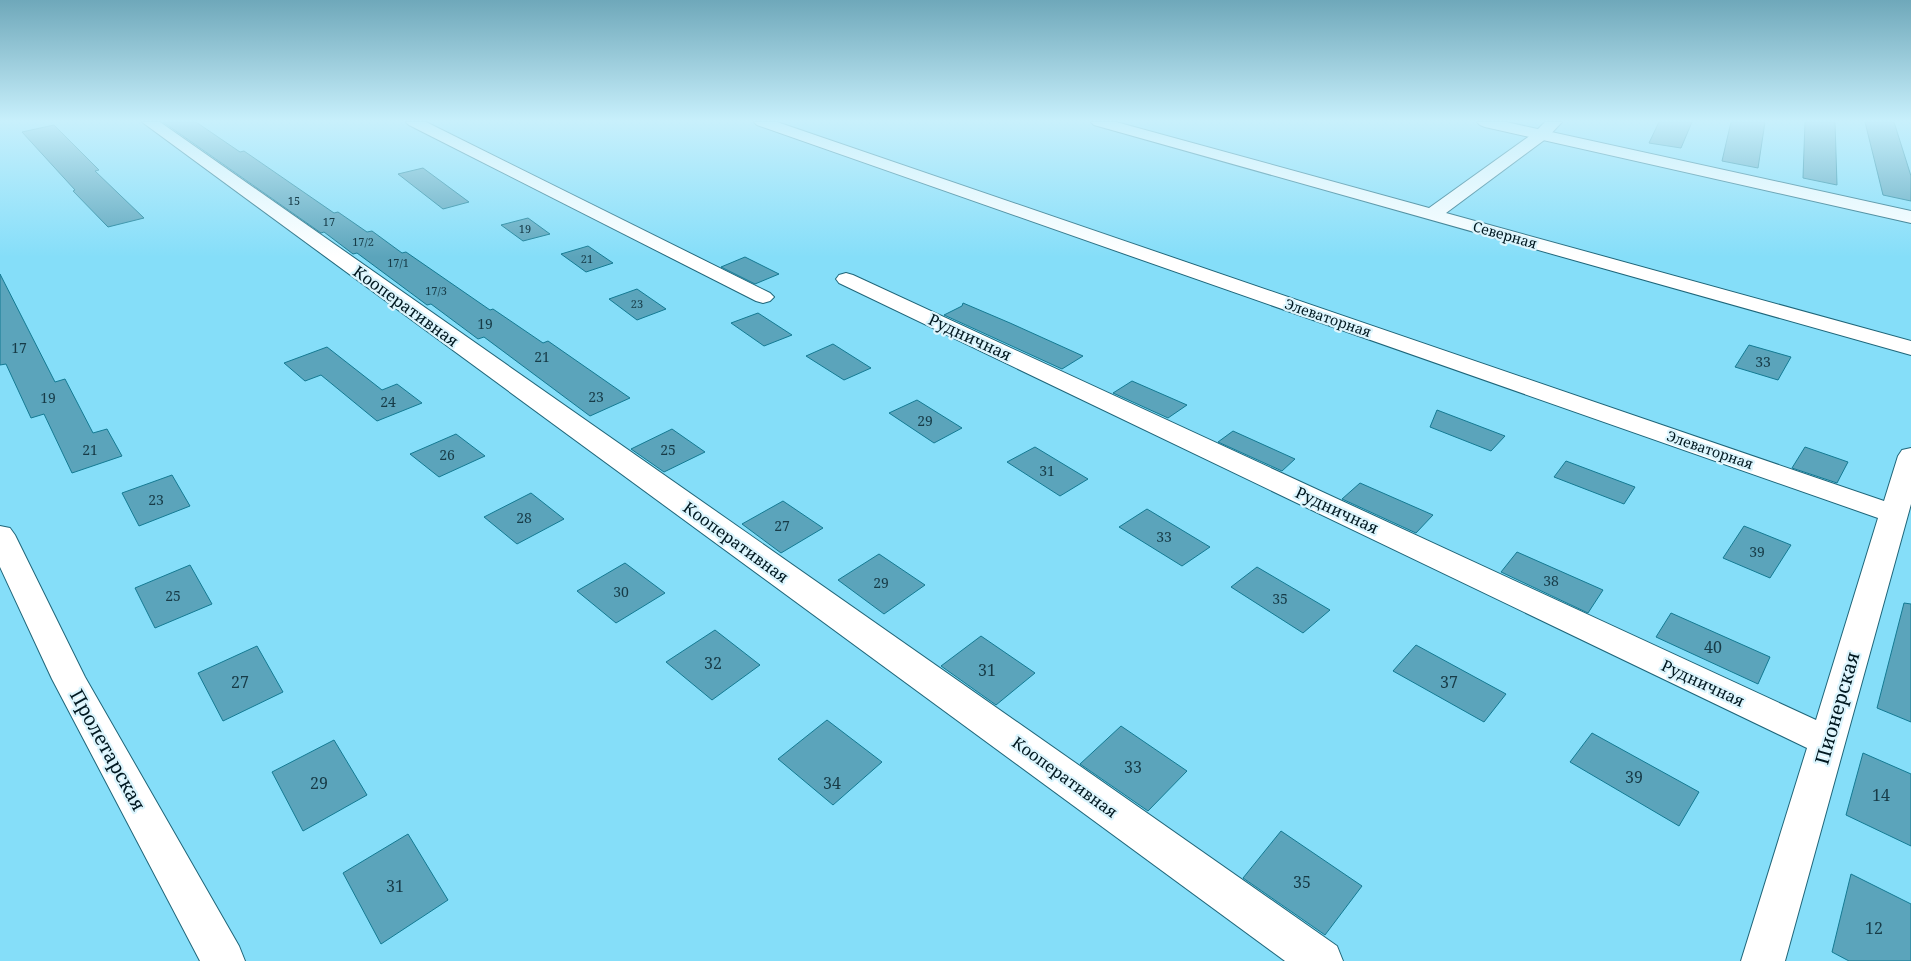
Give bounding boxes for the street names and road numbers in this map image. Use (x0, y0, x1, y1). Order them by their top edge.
street label: Северная (1471, 216, 1539, 253)
street label: Кооперативная (349, 260, 463, 352)
street label: Элеваторная (1282, 294, 1374, 341)
street label: Рудничная (925, 308, 1015, 366)
street label: Элеваторная (1664, 426, 1756, 473)
street label: Рудничная (1292, 481, 1382, 539)
street label: Кооперативная (679, 496, 793, 588)
street label: Пионерская (1809, 649, 1866, 767)
street label: Рудничная (1658, 654, 1748, 712)
street label: Пролетарская (64, 685, 152, 816)
street label: Кооперативная (1008, 731, 1122, 823)

